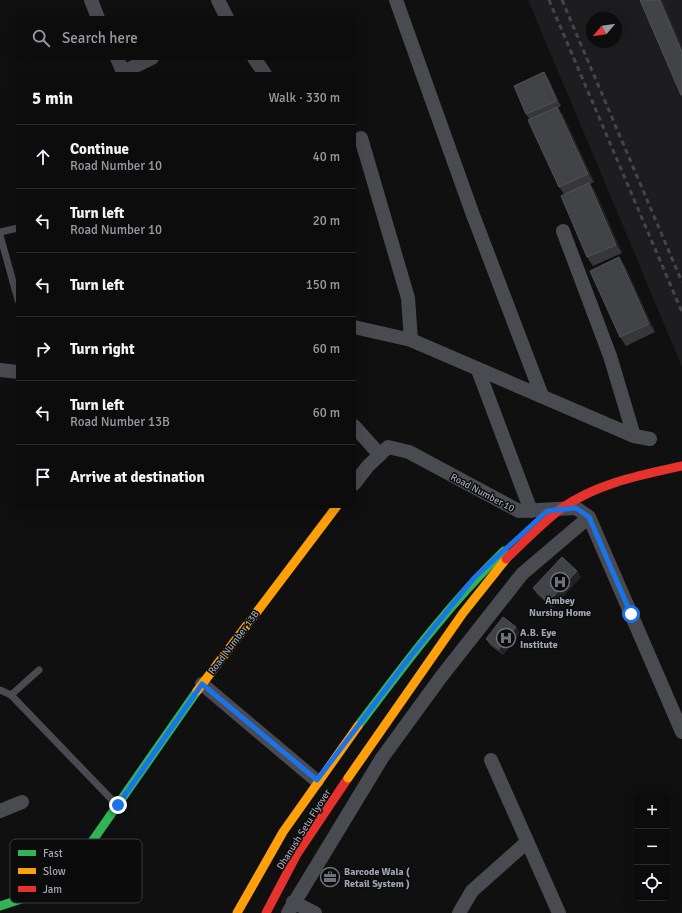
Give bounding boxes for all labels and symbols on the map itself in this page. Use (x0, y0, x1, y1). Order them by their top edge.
north arrow (586, 12, 622, 48)
street label: Road Number 10 (448, 471, 517, 515)
hospital icon: Ambey Nursing Home (549, 571, 571, 593)
place label: Ambey Nursing Home (529, 595, 591, 619)
route start (622, 605, 640, 623)
street label: Road Number 13B (206, 608, 262, 677)
hospital icon: A.B. Eye Institute (495, 627, 517, 649)
place label: A.B. Eye Institute (520, 627, 558, 651)
street label: Dhanush Setu Flyover (274, 787, 334, 872)
route end (109, 796, 127, 814)
legend (10, 839, 142, 903)
text: Fast (43, 847, 63, 860)
text: Slow (43, 865, 66, 878)
office icon: Barcode Wala ( Retail System ) (319, 866, 341, 888)
place label: Barcode Wala ( Retail System ) (344, 866, 410, 890)
text: Jam (43, 883, 62, 896)

